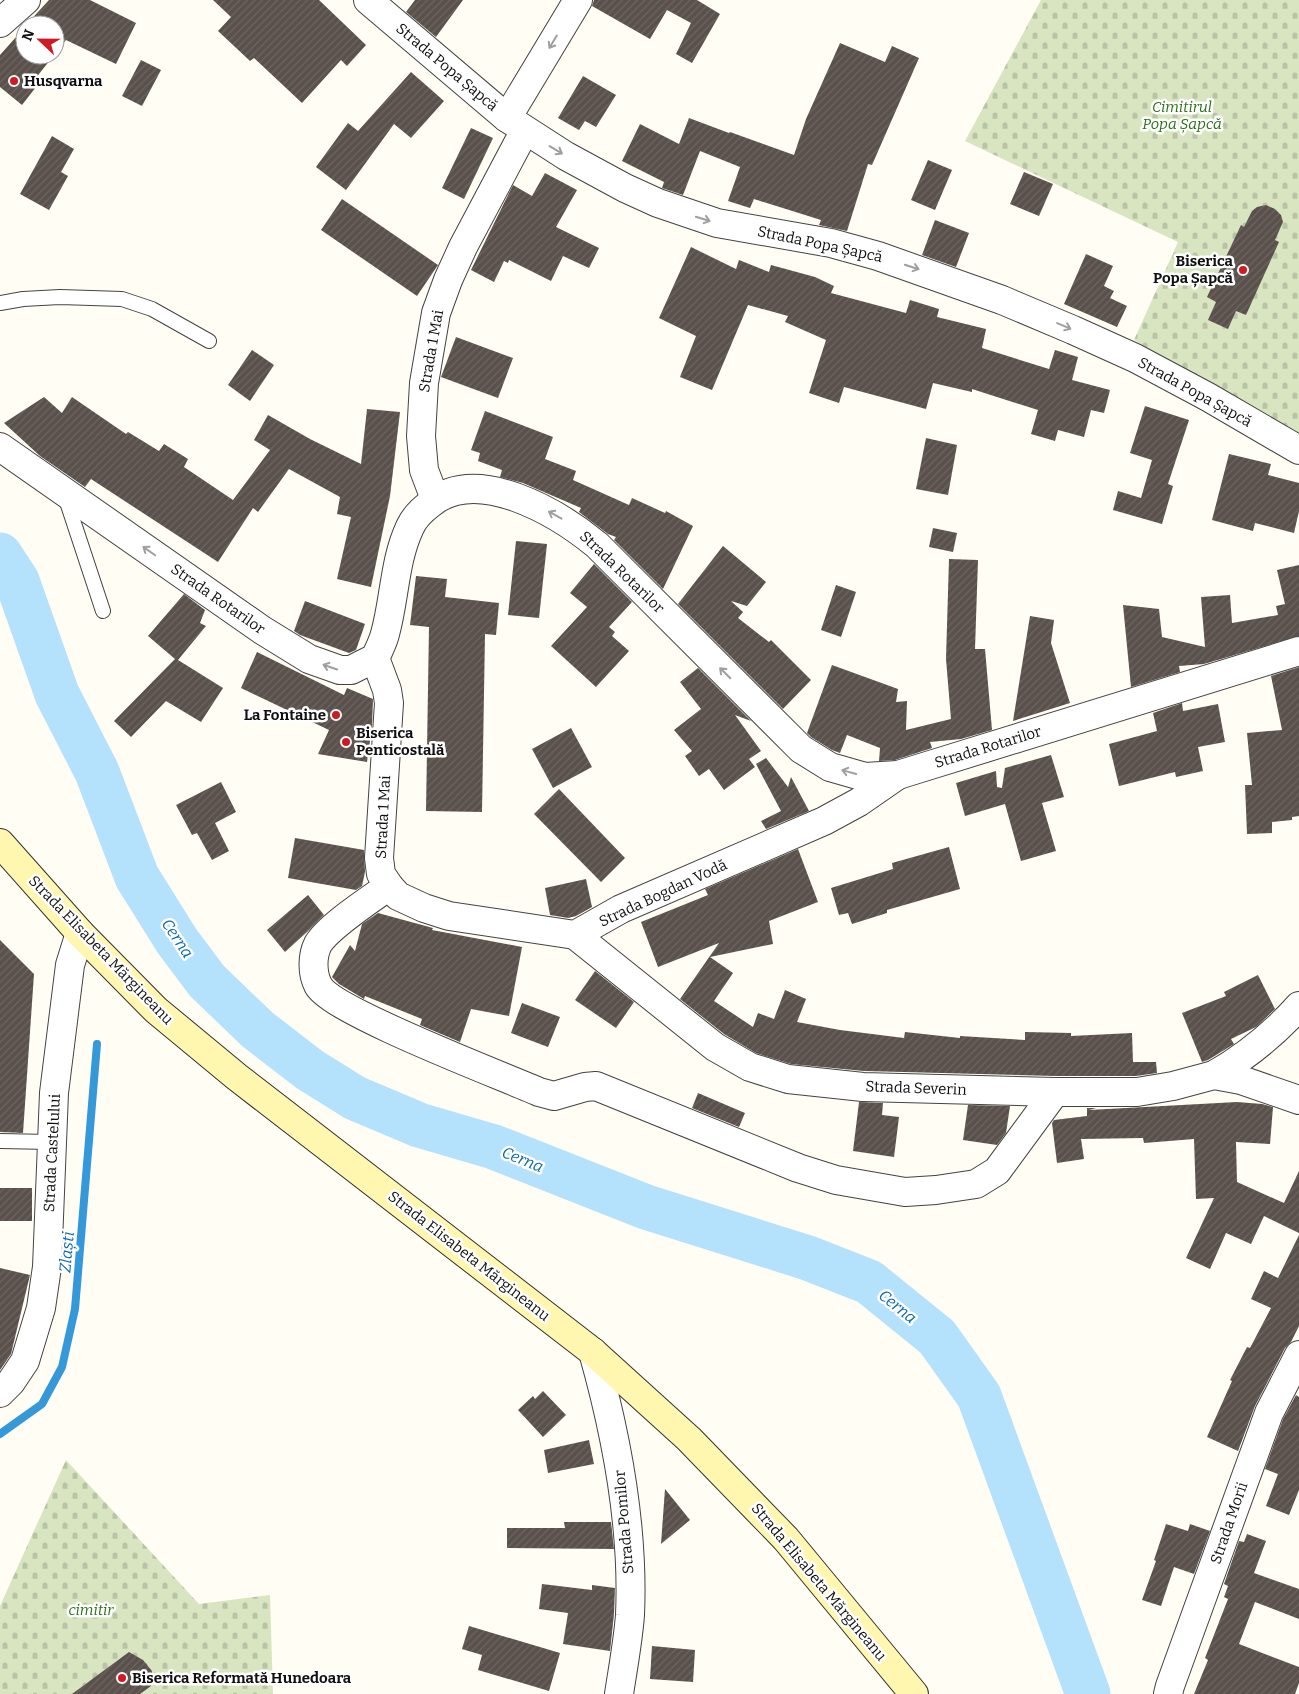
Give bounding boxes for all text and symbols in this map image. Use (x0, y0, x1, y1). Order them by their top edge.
north arrow (15, 15, 65, 65)
street label: Strada Popa Șapcă (392, 19, 502, 116)
text: N (19, 27, 38, 44)
one-way arrow (547, 34, 557, 48)
place label: Husqvarna (24, 72, 103, 90)
marker: Husqvarna (8, 75, 20, 87)
park label: Cimitirul Popa Șapcă (1142, 98, 1222, 134)
one-way arrow (549, 146, 563, 156)
one-way arrow (695, 214, 711, 224)
street label: Strada Popa Șapcă (756, 222, 884, 267)
place label: Biserica Popa Șapcă (1153, 252, 1234, 288)
one-way arrow (904, 263, 920, 272)
marker: Biserica Popa Șapcă (1237, 264, 1249, 276)
street label: Strada 1 Mai (415, 308, 447, 394)
one-way arrow (1056, 321, 1071, 331)
street label: Strada Popa Șapcă (1134, 353, 1255, 432)
one-way arrow (547, 510, 562, 520)
street label: Strada Rotarilor (576, 527, 668, 617)
one-way arrow (142, 546, 156, 556)
street label: Strada Rotarilor (168, 560, 269, 638)
one-way arrow (323, 662, 338, 671)
one-way arrow (718, 667, 731, 679)
place label: La Fontaine (244, 706, 326, 724)
marker: La Fontaine (330, 709, 342, 721)
street label: Strada Rotarilor (932, 722, 1044, 772)
place label: Biserica Penticostală (356, 724, 445, 759)
marker: Biserica Penticostală (340, 736, 352, 748)
one-way arrow (842, 767, 858, 777)
street label: Strada 1 Mai (372, 774, 394, 859)
street label: Strada Bogdan Vodă (596, 855, 730, 931)
street label: Strada Elisabeta Mărgineanu (25, 872, 177, 1028)
water label: Cerna (158, 915, 197, 961)
street label: Strada Severin (865, 1077, 967, 1099)
street label: Strada Castelului (40, 1093, 64, 1213)
water label: Cerna (499, 1143, 546, 1176)
street label: Strada Elisabeta Mărgineanu (385, 1187, 553, 1325)
water label: Zlaști (55, 1230, 79, 1273)
water label: Cerna (875, 1285, 920, 1327)
street label: Strada Pomilor (610, 1469, 638, 1575)
street label: Strada Morii (1207, 1479, 1252, 1566)
street label: Strada Elisabeta Mărgineanu (748, 1499, 890, 1665)
park label: cimitir (69, 1601, 114, 1619)
place label: Biserica Reformată Hunedoara (132, 1669, 352, 1687)
marker: Biserica Reformată Hunedoara (116, 1672, 128, 1684)

